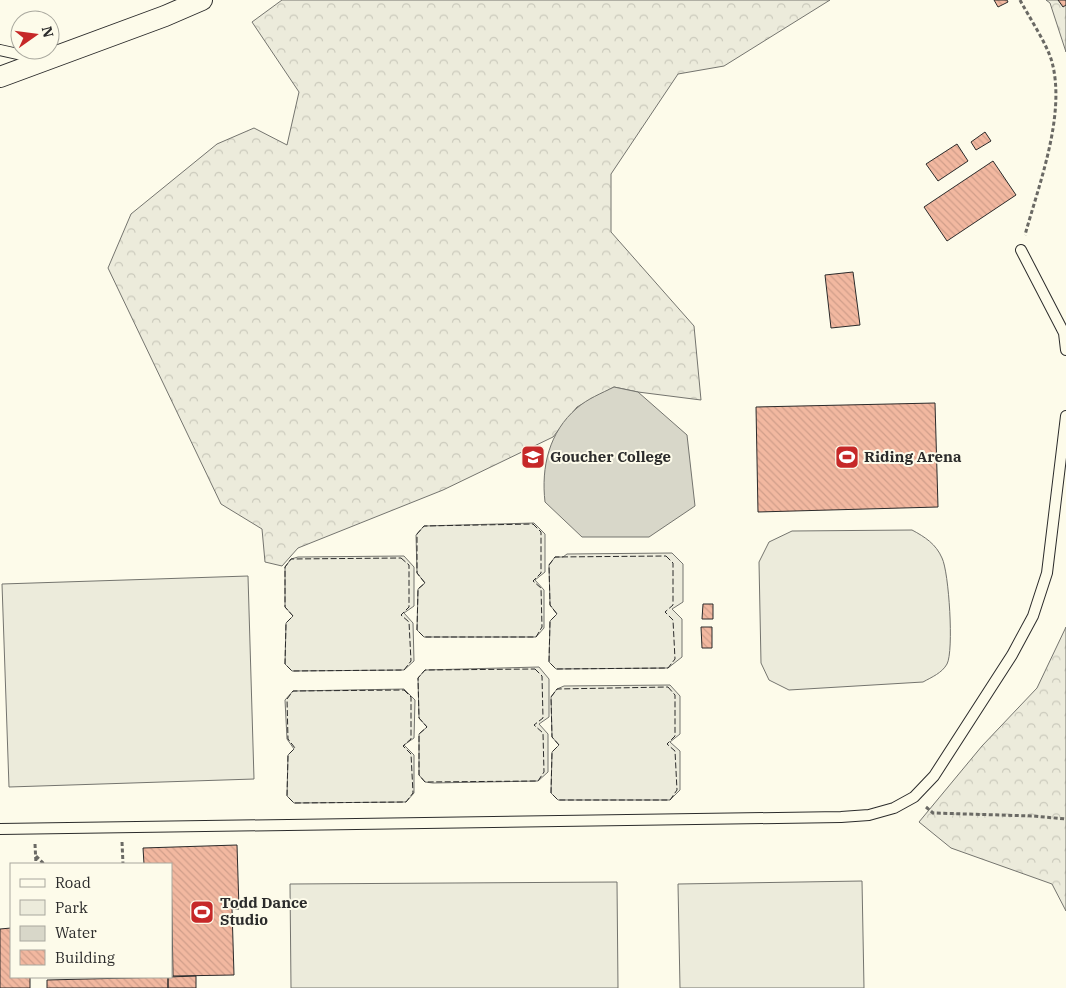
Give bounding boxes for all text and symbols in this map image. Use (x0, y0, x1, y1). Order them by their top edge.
north arrow (10, 10, 60, 60)
text: N (38, 24, 58, 39)
school or university icon: Goucher College (520, 444, 546, 470)
sports icon: Riding Arena (834, 444, 860, 470)
place label: Goucher College (550, 447, 671, 466)
place label: Riding Arena (864, 447, 962, 466)
legend (10, 863, 172, 978)
text: Road (55, 873, 91, 892)
place label: Todd Dance Studio (220, 893, 308, 929)
text: Park (55, 898, 88, 917)
sports icon: Todd Dance Studio (189, 899, 215, 925)
text: Water (55, 923, 97, 942)
text: Building (55, 948, 115, 967)

